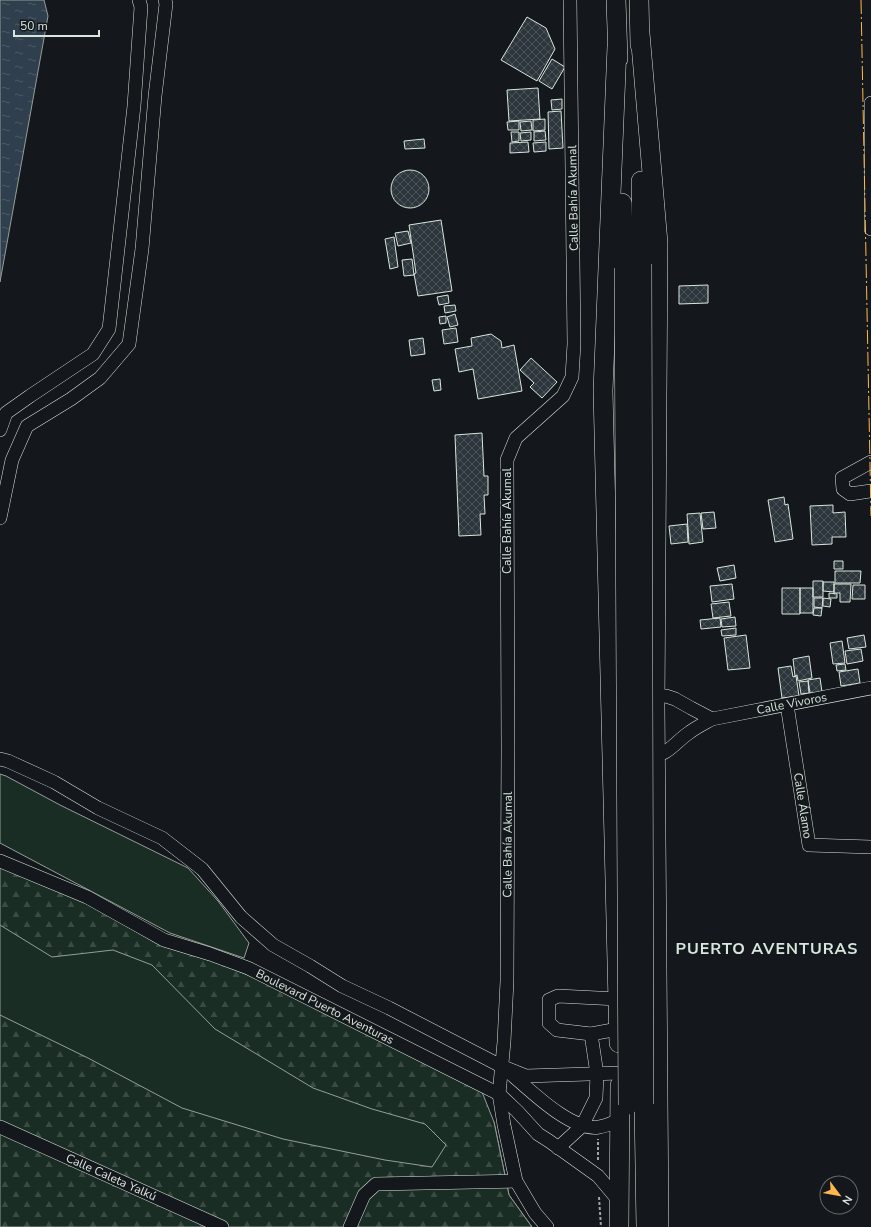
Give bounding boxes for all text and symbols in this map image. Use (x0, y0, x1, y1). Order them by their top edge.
scale bar (14, 12, 99, 38)
text: 50 m (20, 18, 48, 34)
street label: Calle Bahía Akumal (564, 144, 582, 251)
street label: Calle Bahía Akumal (499, 468, 515, 574)
street label: Calle Vivoros (755, 689, 829, 718)
street label: Calle Álamo (790, 772, 816, 840)
street label: Calle Bahía Akumal (499, 791, 516, 898)
district label: PUERTO AVENTURAS (676, 938, 858, 960)
street label: Boulevard Puerto Aventuras (253, 965, 397, 1048)
street label: Calle Caleta Yalkú (63, 1150, 159, 1204)
north arrow (819, 1175, 859, 1215)
text: N (839, 1193, 856, 1208)

